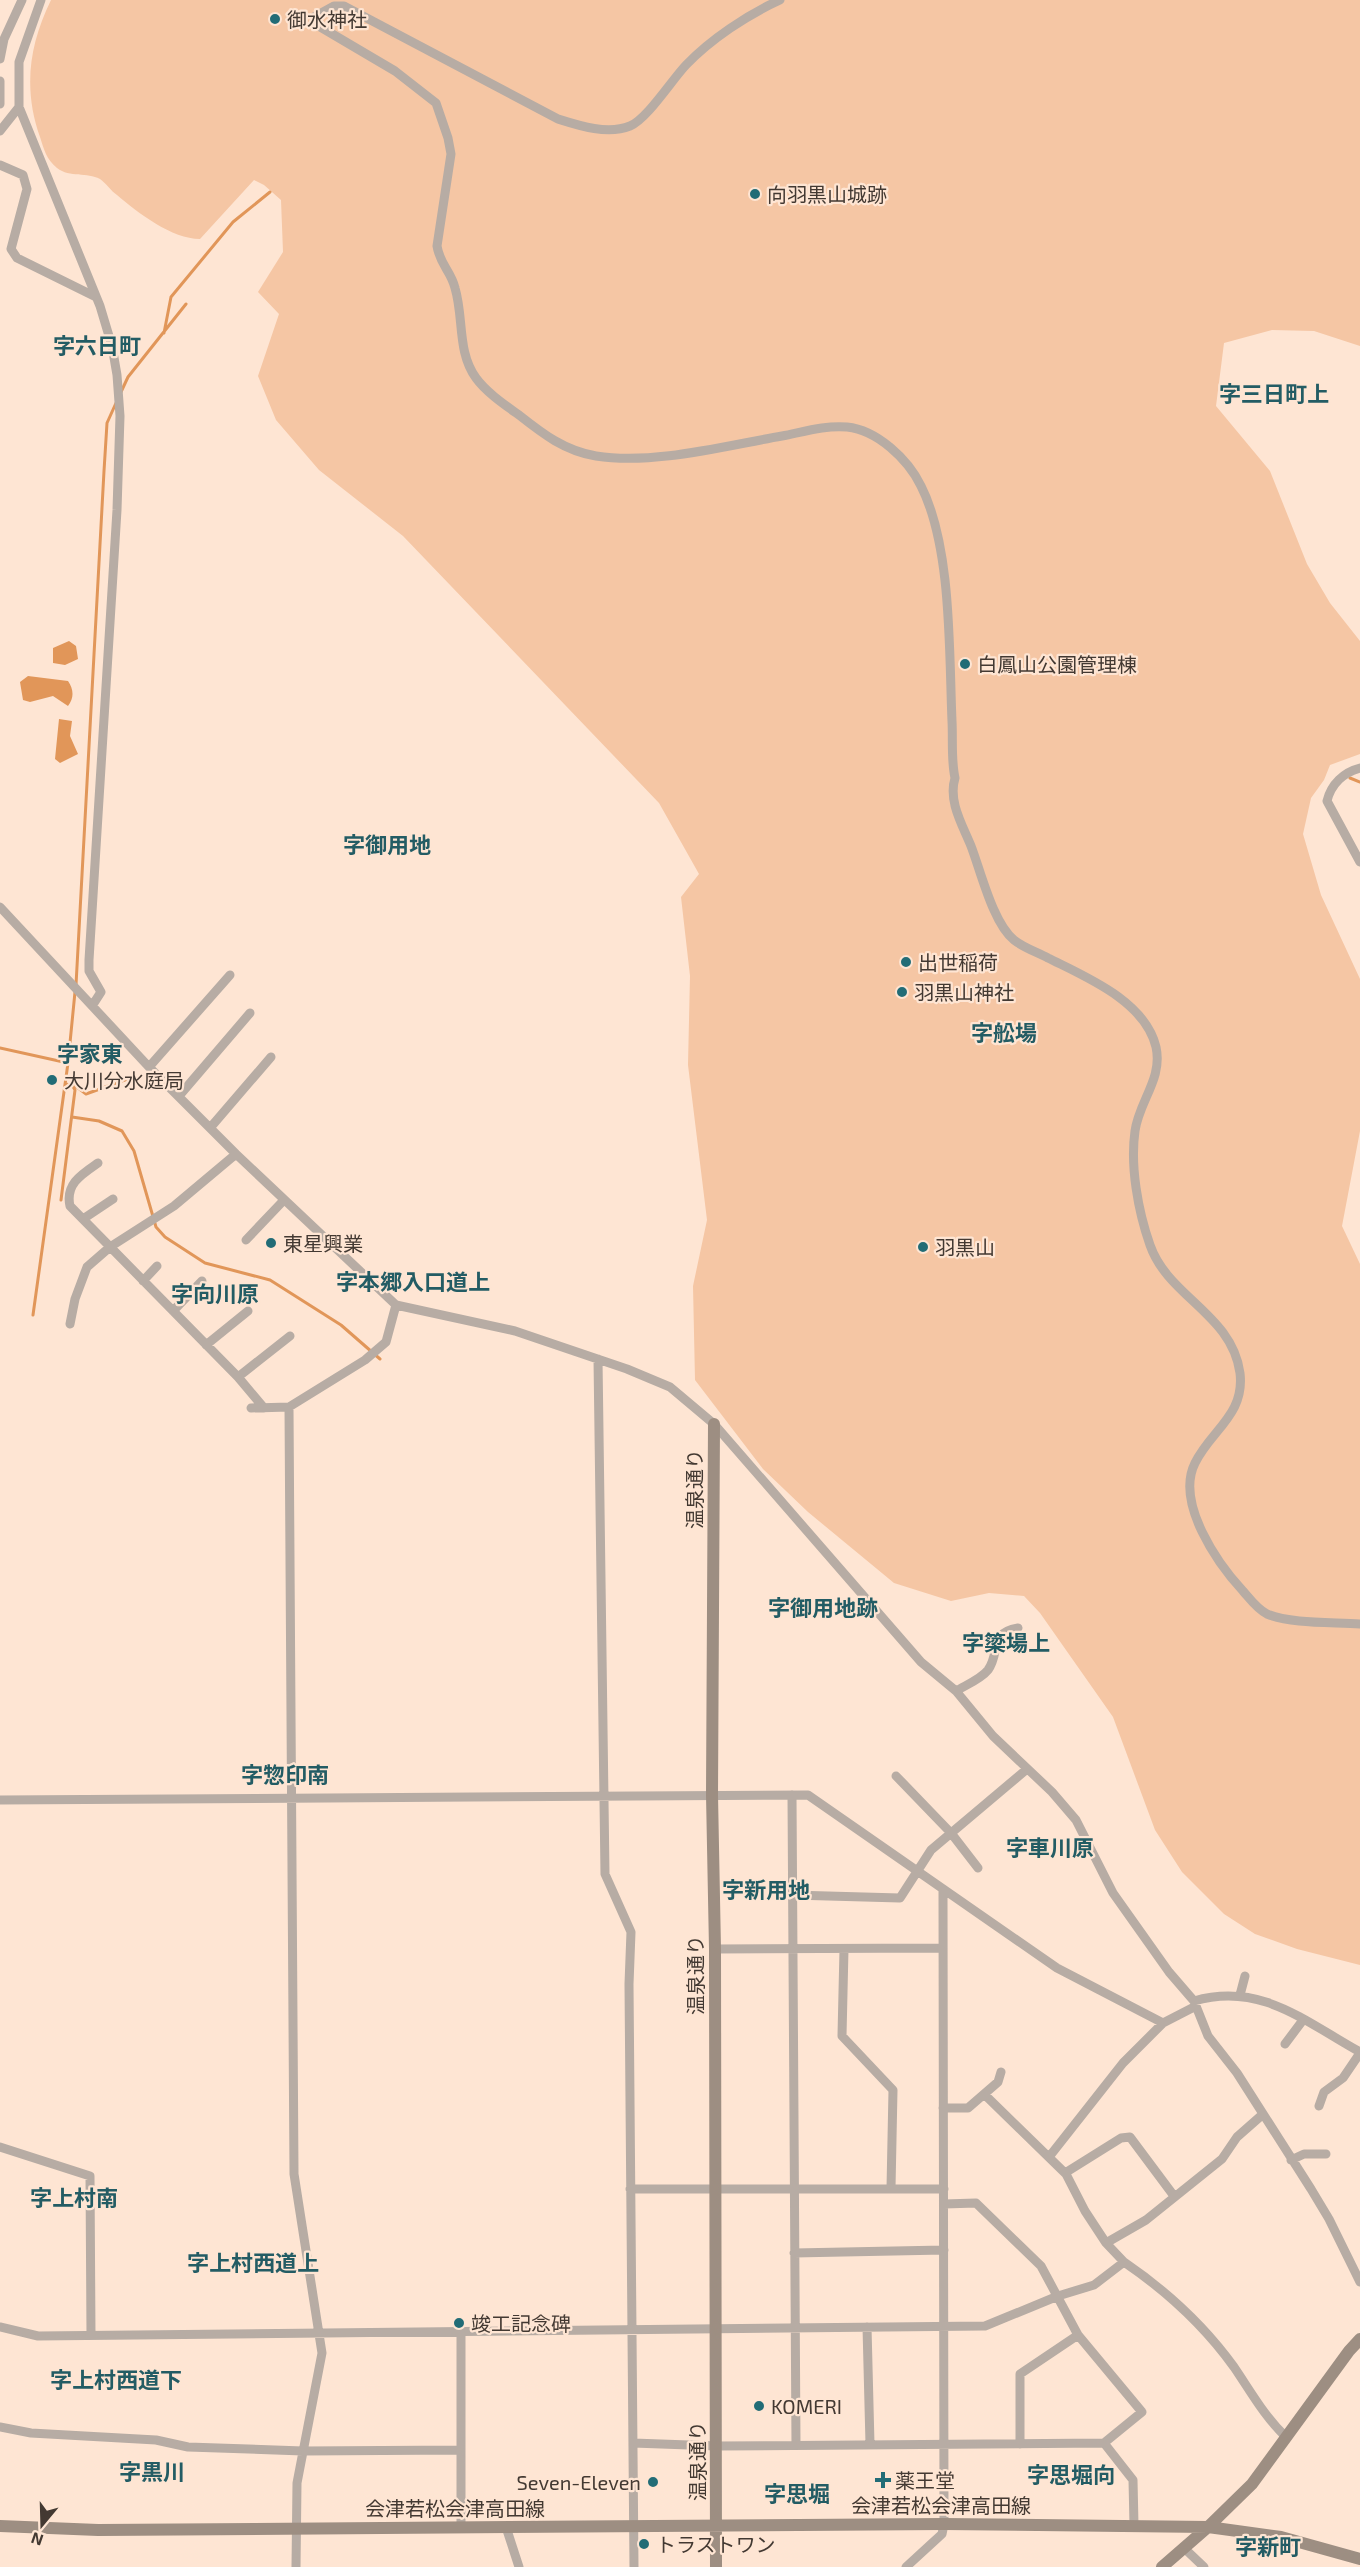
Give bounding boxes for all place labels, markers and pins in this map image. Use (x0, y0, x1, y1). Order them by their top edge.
place label: 御水神社 (287, 7, 367, 31)
marker: 御水神社 (268, 12, 282, 26)
place label: 向羽黒山城跡 (767, 182, 887, 206)
marker: 向羽黒山城跡 (748, 187, 762, 201)
place label: 白鳳山公園管理棟 (977, 652, 1137, 676)
marker: 白鳳山公園管理棟 (958, 657, 972, 671)
place label: 出世稲荷 (918, 950, 998, 974)
marker: 出世稲荷 (899, 955, 913, 969)
place label: 羽黒山神社 (914, 980, 1014, 1004)
marker: 羽黒山神社 (895, 985, 909, 999)
place label: 大川分水庭局 (64, 1068, 184, 1092)
marker: 大川分水庭局 (45, 1073, 59, 1087)
place label: 東星興業 (283, 1231, 363, 1255)
place label: 羽黒山 (935, 1235, 995, 1259)
marker: 東星興業 (264, 1236, 278, 1250)
marker: 羽黒山 (916, 1240, 930, 1254)
place label: 竣工記念碑 (471, 2311, 571, 2335)
marker: 竣工記念碑 (452, 2316, 466, 2330)
place label: KOMERI (771, 2394, 842, 2418)
marker: KOMERI (752, 2399, 766, 2413)
place label: 薬王堂 (895, 2468, 955, 2492)
place label: Seven-Eleven (517, 2470, 641, 2494)
marker: 薬王堂 (876, 2473, 890, 2487)
marker: Seven-Eleven (646, 2475, 660, 2489)
place label: トラストワン (656, 2532, 776, 2556)
marker: トラストワン (637, 2537, 651, 2551)

